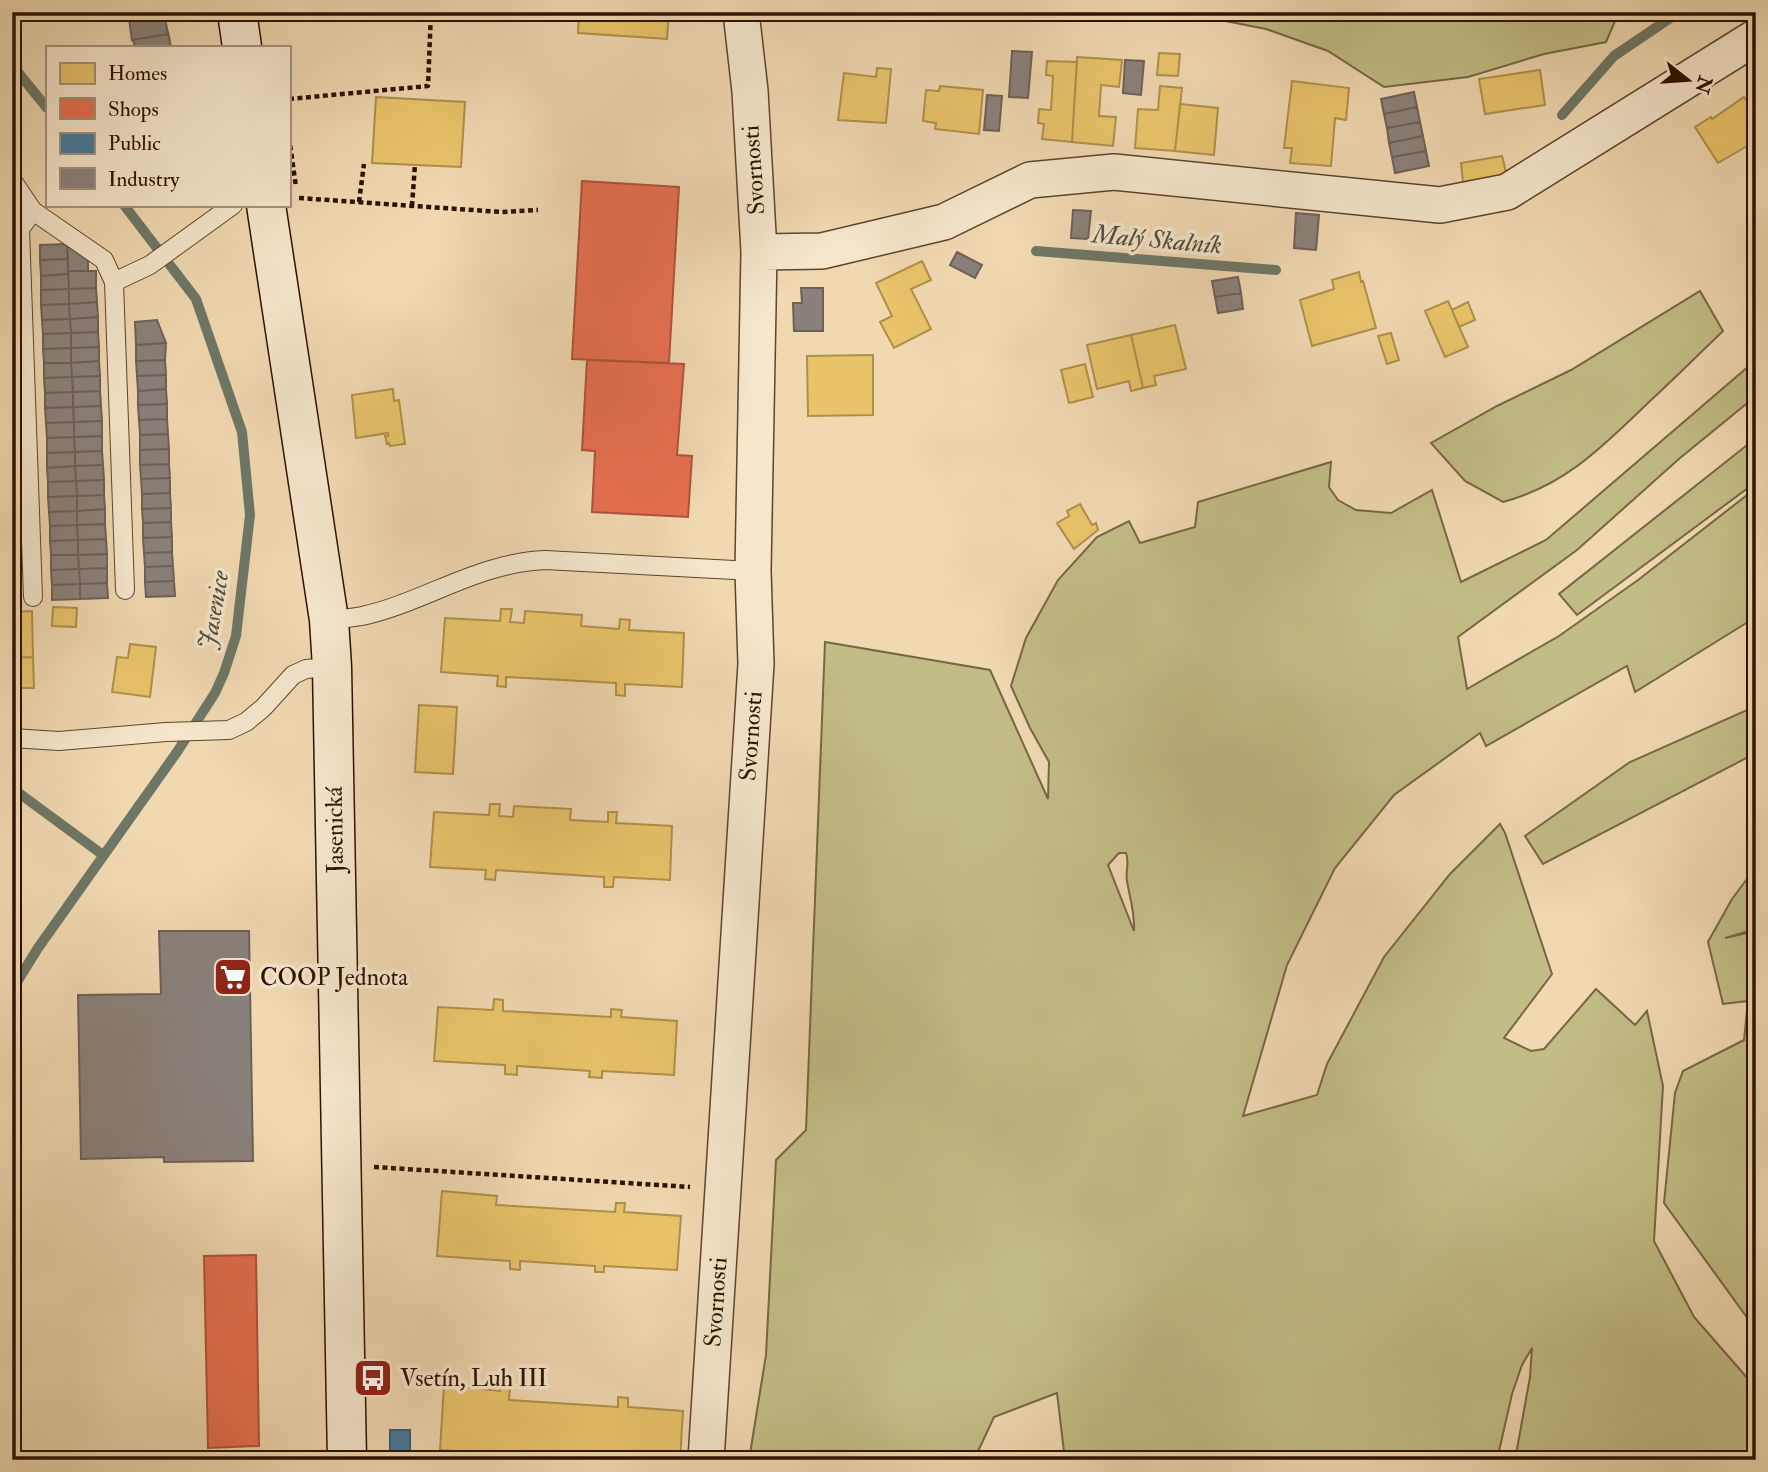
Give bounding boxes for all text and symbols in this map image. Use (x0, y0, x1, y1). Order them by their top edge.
legend (46, 46, 290, 206)
north arrow (1652, 46, 1722, 116)
text: Homes (108, 60, 167, 87)
text: N (1689, 72, 1718, 97)
text: Shops (108, 96, 159, 123)
street label: Svornosti (735, 124, 773, 216)
text: Public (108, 130, 161, 157)
text: Industry (108, 166, 180, 193)
water label: Malý Skalník (1089, 218, 1223, 262)
water label: Jasenice (191, 568, 237, 652)
street label: Svornosti (732, 690, 770, 782)
street label: Jasenická (319, 785, 351, 875)
supermarket icon: COOP Jednota (212, 956, 254, 998)
place label: COOP Jednota (260, 962, 409, 993)
street label: Svornosti (697, 1256, 735, 1348)
bus stop icon: Vsetín, Luh III (352, 1357, 394, 1399)
place label: Vsetín, Luh III (400, 1363, 547, 1394)

